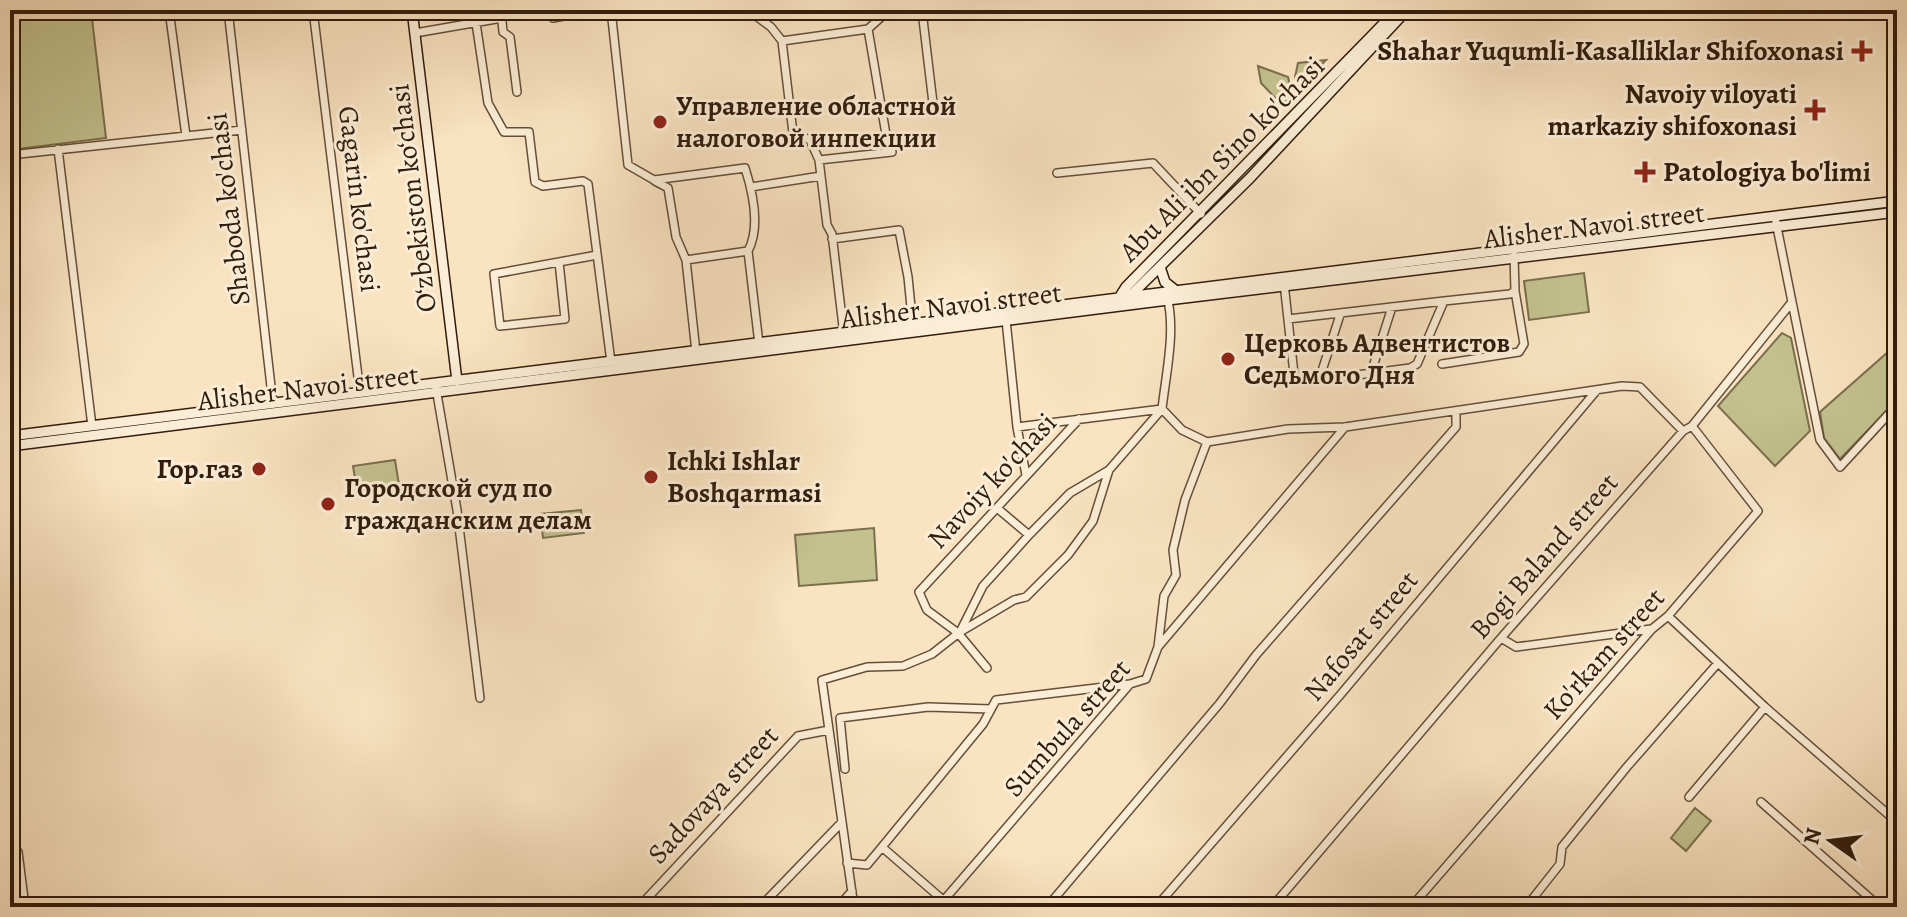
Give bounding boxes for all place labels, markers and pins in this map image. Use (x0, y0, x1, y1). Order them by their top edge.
place label: Shahar Yuqumli-Kasalliklar Shifoxonasi (1377, 32, 1844, 70)
marker: Shahar Yuqumli-Kasalliklar Shifoxonasi (1851, 40, 1873, 62)
place label: Navoiy viloyati markaziy shifoxonasi (1548, 75, 1797, 145)
place label: Управление областной налоговой инпекции (676, 87, 956, 157)
marker: Navoiy viloyati markaziy shifoxonasi (1804, 99, 1826, 121)
marker: Управление областной налоговой инпекции (651, 113, 669, 131)
place label: Patologiya bo'limi (1663, 153, 1871, 191)
marker: Patologiya bo'limi (1634, 161, 1656, 183)
place label: Церковь Адвентистов Седьмого Дня (1244, 324, 1510, 394)
marker: Церковь Адвентистов Седьмого Дня (1219, 350, 1237, 368)
place label: Ichki Ishlar Boshqarmasi (667, 442, 822, 512)
place label: Гор.газ (156, 450, 243, 488)
marker: Гор.газ (250, 460, 268, 478)
marker: Ichki Ishlar Boshqarmasi (642, 468, 660, 486)
place label: Городской суд по гражданским делам (344, 469, 592, 539)
marker: Городской суд по гражданским делам (319, 495, 337, 513)

